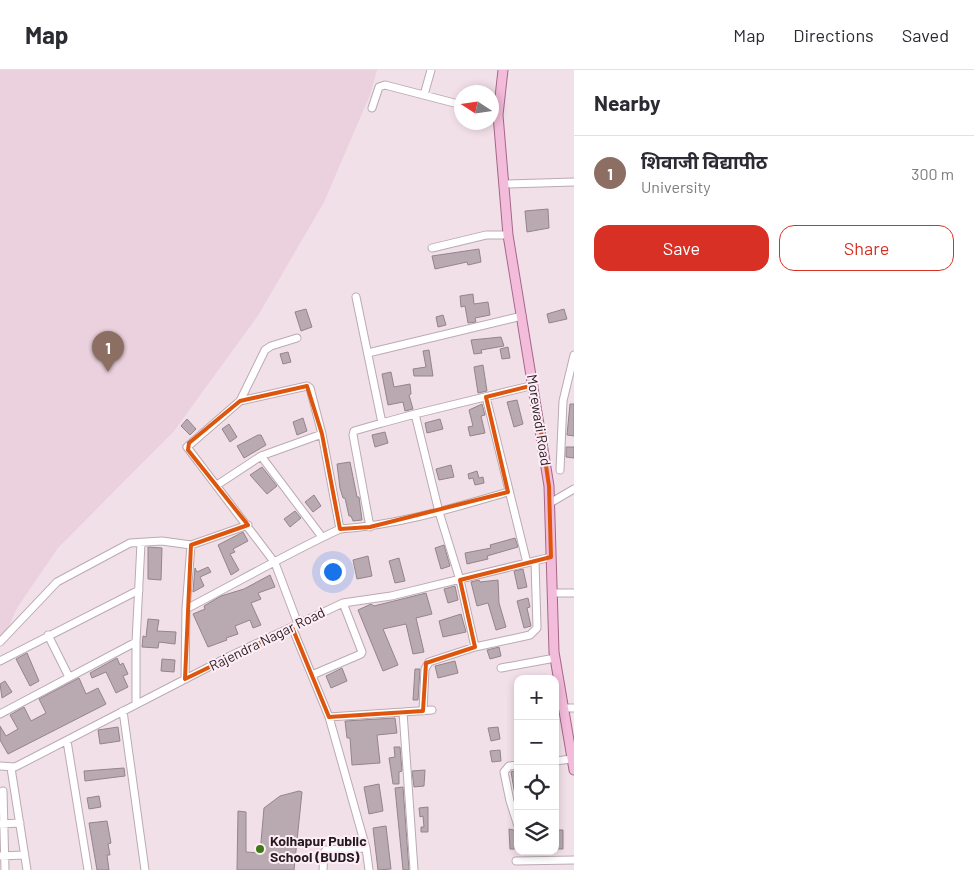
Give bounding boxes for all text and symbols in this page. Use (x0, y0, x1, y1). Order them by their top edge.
text: Map (25, 20, 68, 49)
text: Map (733, 24, 765, 46)
text: Directions (793, 24, 874, 46)
text: Saved (902, 24, 949, 46)
north arrow (454, 85, 499, 130)
text: Nearby (594, 90, 660, 115)
text: शिवाजी विद्यापीठ (641, 150, 767, 173)
text: 1 (607, 164, 613, 183)
text: 300 m (911, 164, 954, 183)
text: University (641, 177, 711, 196)
button: Save (594, 225, 769, 271)
button: Share (779, 225, 954, 271)
pin: 1 (92, 331, 124, 372)
street label: Morewadi Road (524, 373, 555, 467)
your location (320, 559, 346, 585)
street label: Rajendra Nagar Road (206, 603, 328, 674)
map controls (514, 675, 559, 855)
button: + (514, 675, 559, 720)
button: − (514, 720, 559, 765)
button: locate (514, 765, 559, 810)
button: layers (514, 810, 559, 855)
place label: Kolhapur Public School (BUDS) (270, 832, 367, 865)
marker: Kolhapur Public School (BUDS) (254, 843, 266, 855)

